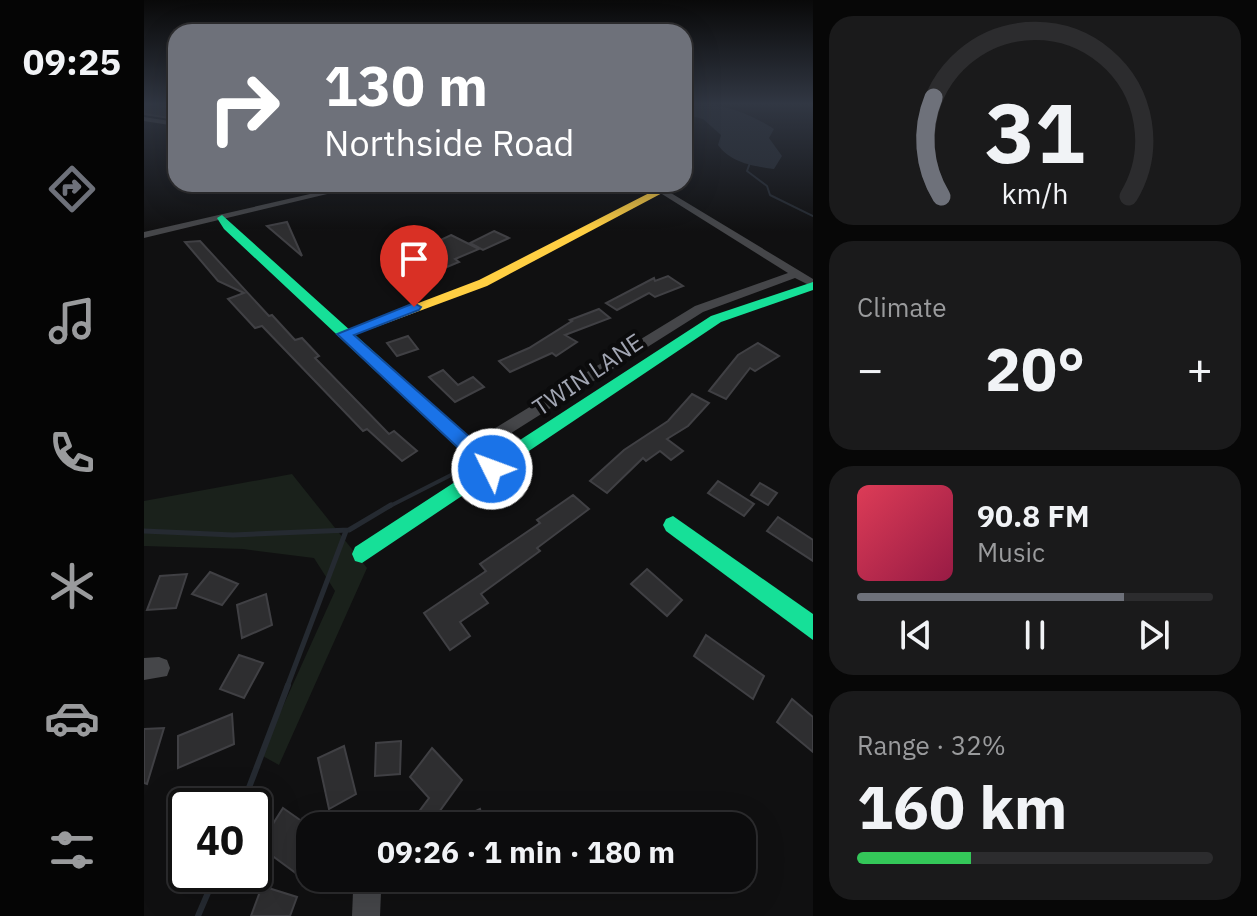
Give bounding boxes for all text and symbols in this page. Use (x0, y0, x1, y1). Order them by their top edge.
text: 09:25 (23, 38, 121, 85)
text: 130 m (324, 49, 488, 121)
icon: right (192, 56, 296, 160)
text: 31 (985, 77, 1085, 185)
text: Northside Road (324, 119, 575, 166)
icon: directions (44, 161, 100, 217)
text: km/h (1001, 175, 1069, 212)
pin (380, 225, 448, 307)
icon: arrive (392, 237, 436, 281)
text: Climate (857, 290, 947, 324)
icon: music (44, 293, 100, 349)
street label: TWIN LANE (526, 326, 649, 423)
text: 20° (985, 329, 1085, 408)
text: − (857, 340, 883, 397)
text: + (1187, 340, 1213, 397)
icon: phone (44, 425, 100, 481)
position arrow (450, 427, 534, 511)
text: 90.8 FM (977, 496, 1090, 535)
text: Music (977, 535, 1045, 569)
icon: climate (44, 558, 100, 614)
icon: previous (894, 613, 938, 657)
icon: pause (1013, 613, 1057, 657)
icon: next (1132, 613, 1176, 657)
icon: car (44, 690, 100, 746)
text: Range · 32% (857, 728, 1006, 762)
text: 160 km (857, 767, 1067, 846)
speed limit sign: 40 (168, 788, 272, 892)
icon: filters (44, 822, 100, 878)
text: 09:26 · 1 min · 180 m (377, 832, 675, 871)

